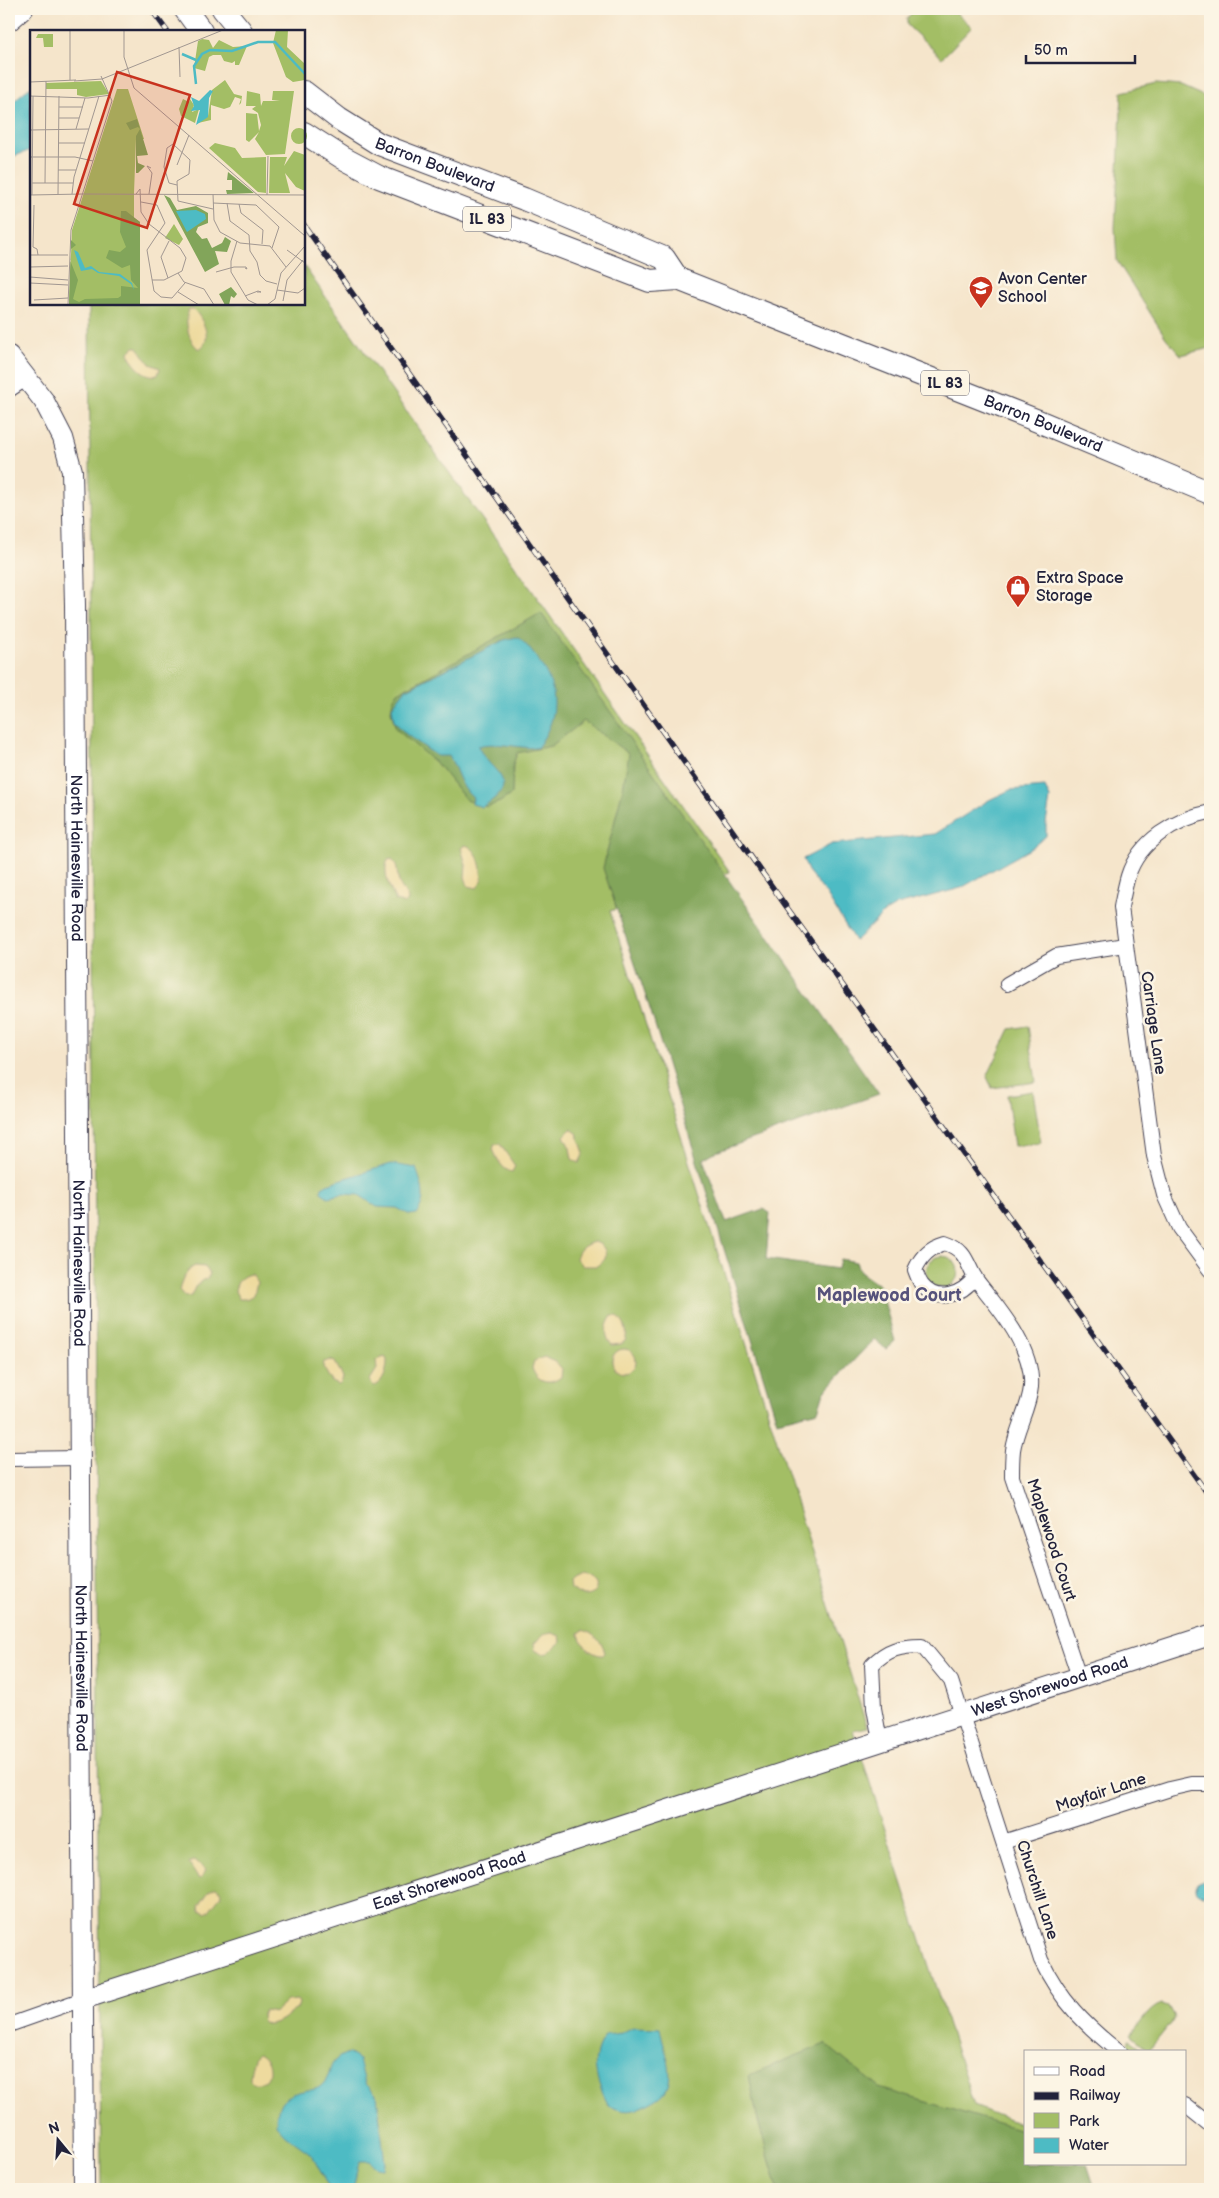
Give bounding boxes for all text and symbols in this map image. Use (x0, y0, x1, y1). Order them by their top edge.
inset map (30, 30, 305, 305)
scale bar (1026, 32, 1135, 64)
text: 50 m (1034, 41, 1068, 60)
street label: Barron Boulevard (372, 134, 497, 196)
road number: IL 83 (463, 206, 511, 232)
place label: Avon Center School (998, 270, 1087, 307)
school or university icon: Avon Center School (968, 275, 994, 309)
road number: IL 83 (921, 370, 969, 396)
street label: Barron Boulevard (981, 391, 1105, 456)
place label: Extra Space Storage (1036, 569, 1124, 606)
shop icon: Extra Space Storage (1005, 574, 1031, 608)
street label: North Hainesville Road (66, 775, 86, 942)
street label: Carriage Lane (1136, 970, 1170, 1076)
street label: North Hainesville Road (69, 1179, 89, 1347)
district label: Maplewood Court (816, 1285, 962, 1306)
street label: Maplewood Court (1022, 1476, 1080, 1604)
street label: North Hainesville Road (71, 1584, 91, 1752)
street label: West Shorewood Road (969, 1653, 1131, 1721)
street label: Mayfair Lane (1054, 1769, 1149, 1817)
street label: Churchill Lane (1012, 1838, 1062, 1943)
street label: East Shorewood Road (370, 1847, 528, 1914)
legend (1024, 2050, 1186, 2166)
text: Road (1069, 2062, 1105, 2081)
text: Railway (1069, 2086, 1120, 2105)
text: Park (1069, 2112, 1100, 2131)
north arrow (32, 2116, 82, 2166)
text: N (47, 2118, 62, 2138)
text: Water (1069, 2136, 1109, 2155)

